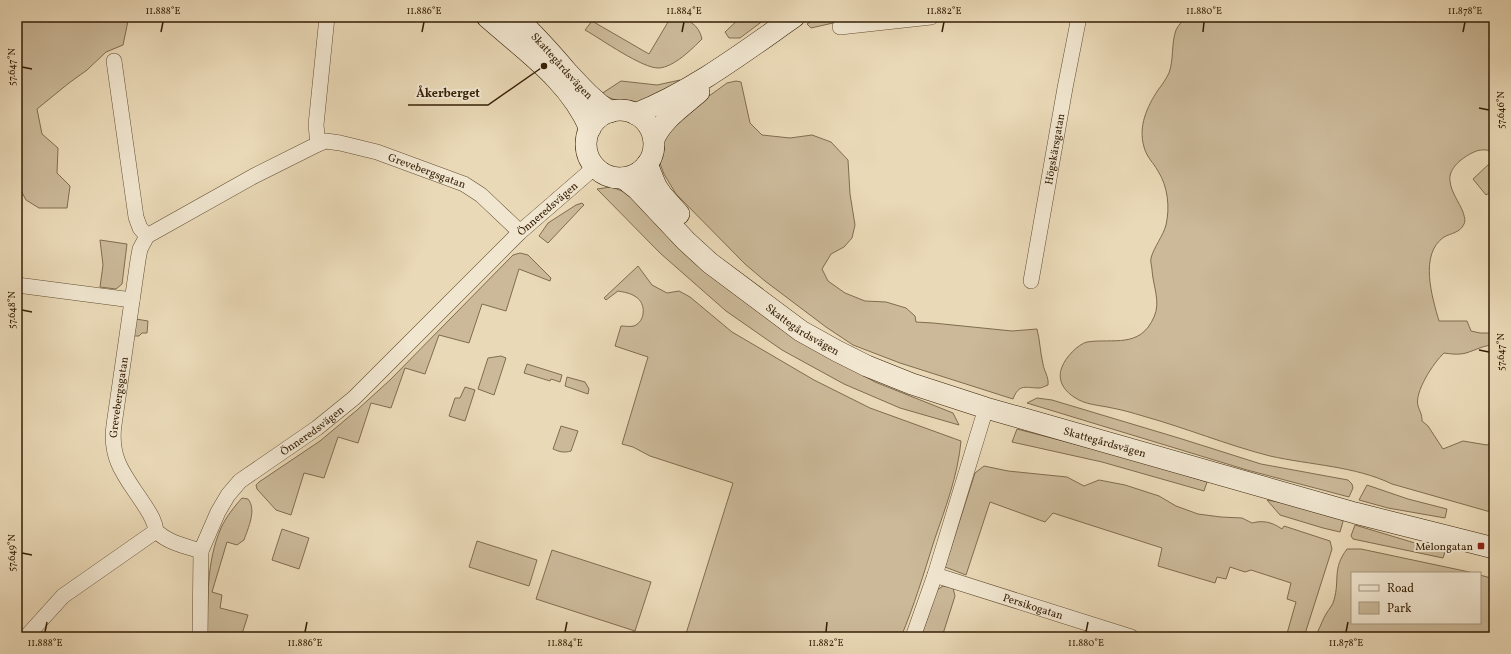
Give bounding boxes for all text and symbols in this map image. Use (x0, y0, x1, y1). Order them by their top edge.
text: 11.888°E (145, 4, 181, 18)
text: 11.886°E (406, 4, 442, 18)
text: 11.884°E (666, 4, 702, 18)
text: 11.882°E (926, 4, 962, 18)
text: 11.880°E (1186, 4, 1222, 18)
text: 11.878°E (1448, 4, 1482, 18)
street label: Skattegårdsvägen (527, 30, 596, 104)
text: 57.647°N (5, 48, 19, 86)
callout: Åkerberget (408, 81, 488, 105)
text: Åkerberget (416, 85, 480, 102)
text: 57.646°N (1494, 90, 1508, 129)
street label: Högskärsgatan (1042, 112, 1069, 186)
street label: Grevebergsgatan (386, 151, 468, 193)
street label: Önneredsvägen (515, 179, 582, 240)
text: 57.648°N (5, 291, 19, 329)
street label: Skattegårdsvägen (762, 301, 842, 360)
text: 57.647°N (1494, 333, 1508, 371)
street label: Grevebergsgatan (107, 355, 133, 438)
street label: Önneredsvägen (278, 403, 348, 460)
street label: Skattegårdsvägen (1061, 424, 1148, 462)
text: 57.649°N (5, 534, 19, 572)
place label: Melongatan (1415, 540, 1473, 555)
marker: Melongatan (1476, 541, 1486, 551)
legend (1351, 572, 1481, 624)
text: Road (1387, 581, 1414, 597)
street label: Persikogatan (1001, 591, 1065, 624)
text: Park (1387, 601, 1412, 617)
text: 11.888°E (27, 636, 63, 650)
text: 11.886°E (287, 636, 323, 650)
text: 11.884°E (547, 636, 583, 650)
text: 11.882°E (808, 636, 844, 650)
text: 11.880°E (1068, 636, 1104, 650)
text: 11.878°E (1329, 636, 1363, 650)

